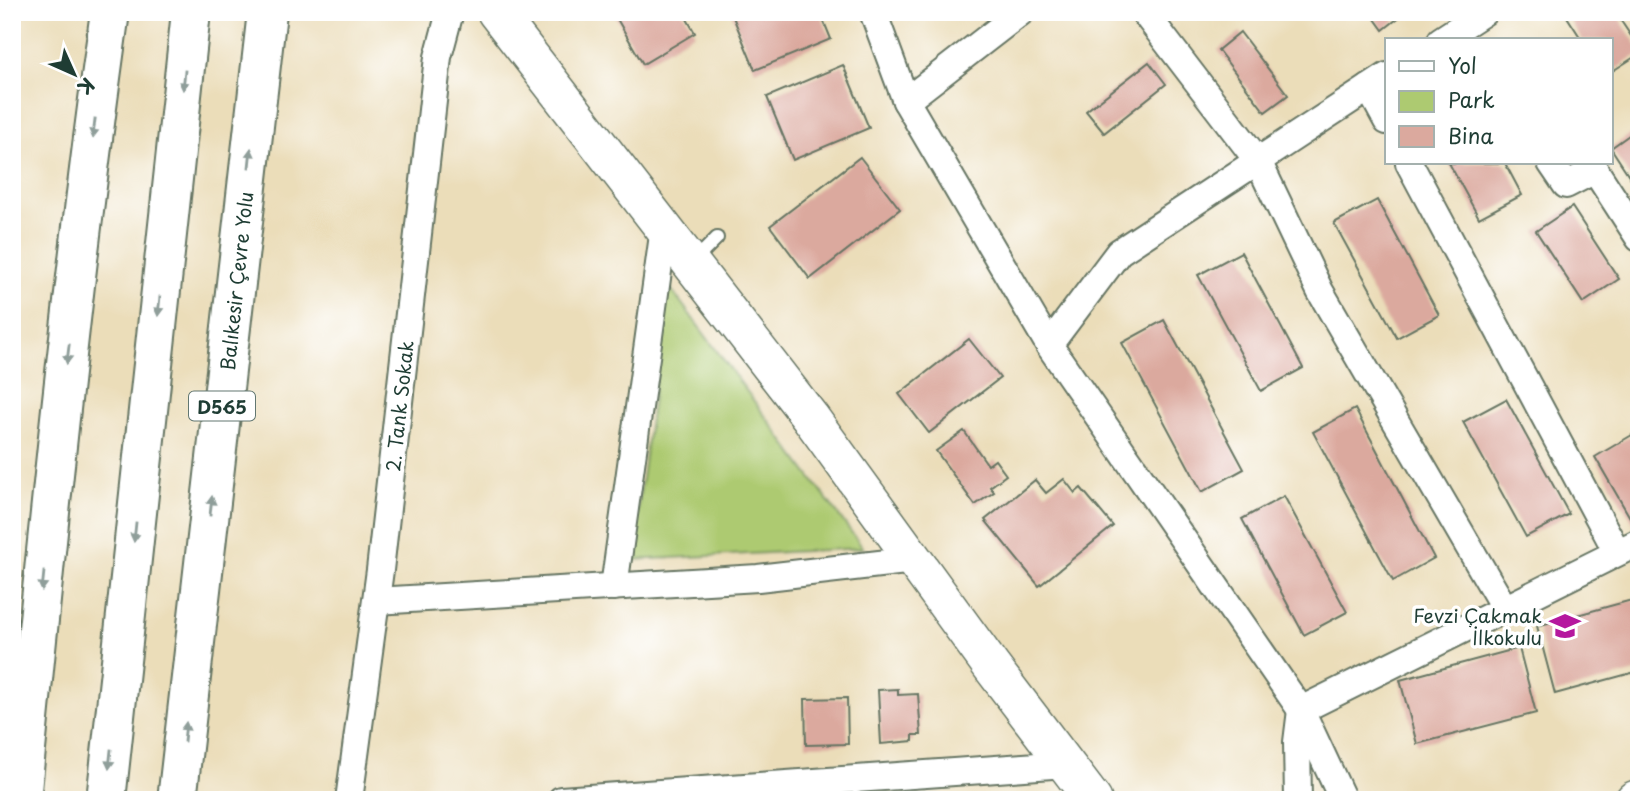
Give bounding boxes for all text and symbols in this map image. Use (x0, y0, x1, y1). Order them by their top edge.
north arrow (38, 38, 108, 108)
legend (1385, 38, 1612, 164)
text: Yol (1448, 49, 1477, 81)
one-way arrow (178, 69, 189, 91)
text: K (72, 72, 102, 102)
text: Park (1448, 83, 1495, 115)
one-way arrow (89, 118, 100, 140)
text: Bina (1448, 119, 1494, 151)
one-way arrow (245, 147, 256, 169)
street label: Balıkesir Çevre Yolu (213, 190, 259, 372)
one-way arrow (154, 295, 165, 317)
street label: 2. Tank Sokak (378, 339, 420, 473)
one-way arrow (63, 344, 74, 366)
road number: D565 (189, 392, 255, 420)
one-way arrow (205, 495, 216, 517)
one-way arrow (129, 522, 140, 544)
one-way arrow (37, 570, 48, 592)
place label: Fevzi Çakmak İlkokulu (1413, 601, 1542, 651)
school or university icon: Fevzi Çakmak İlkokulu (1548, 609, 1582, 643)
one-way arrow (180, 721, 191, 743)
one-way arrow (105, 748, 116, 770)

